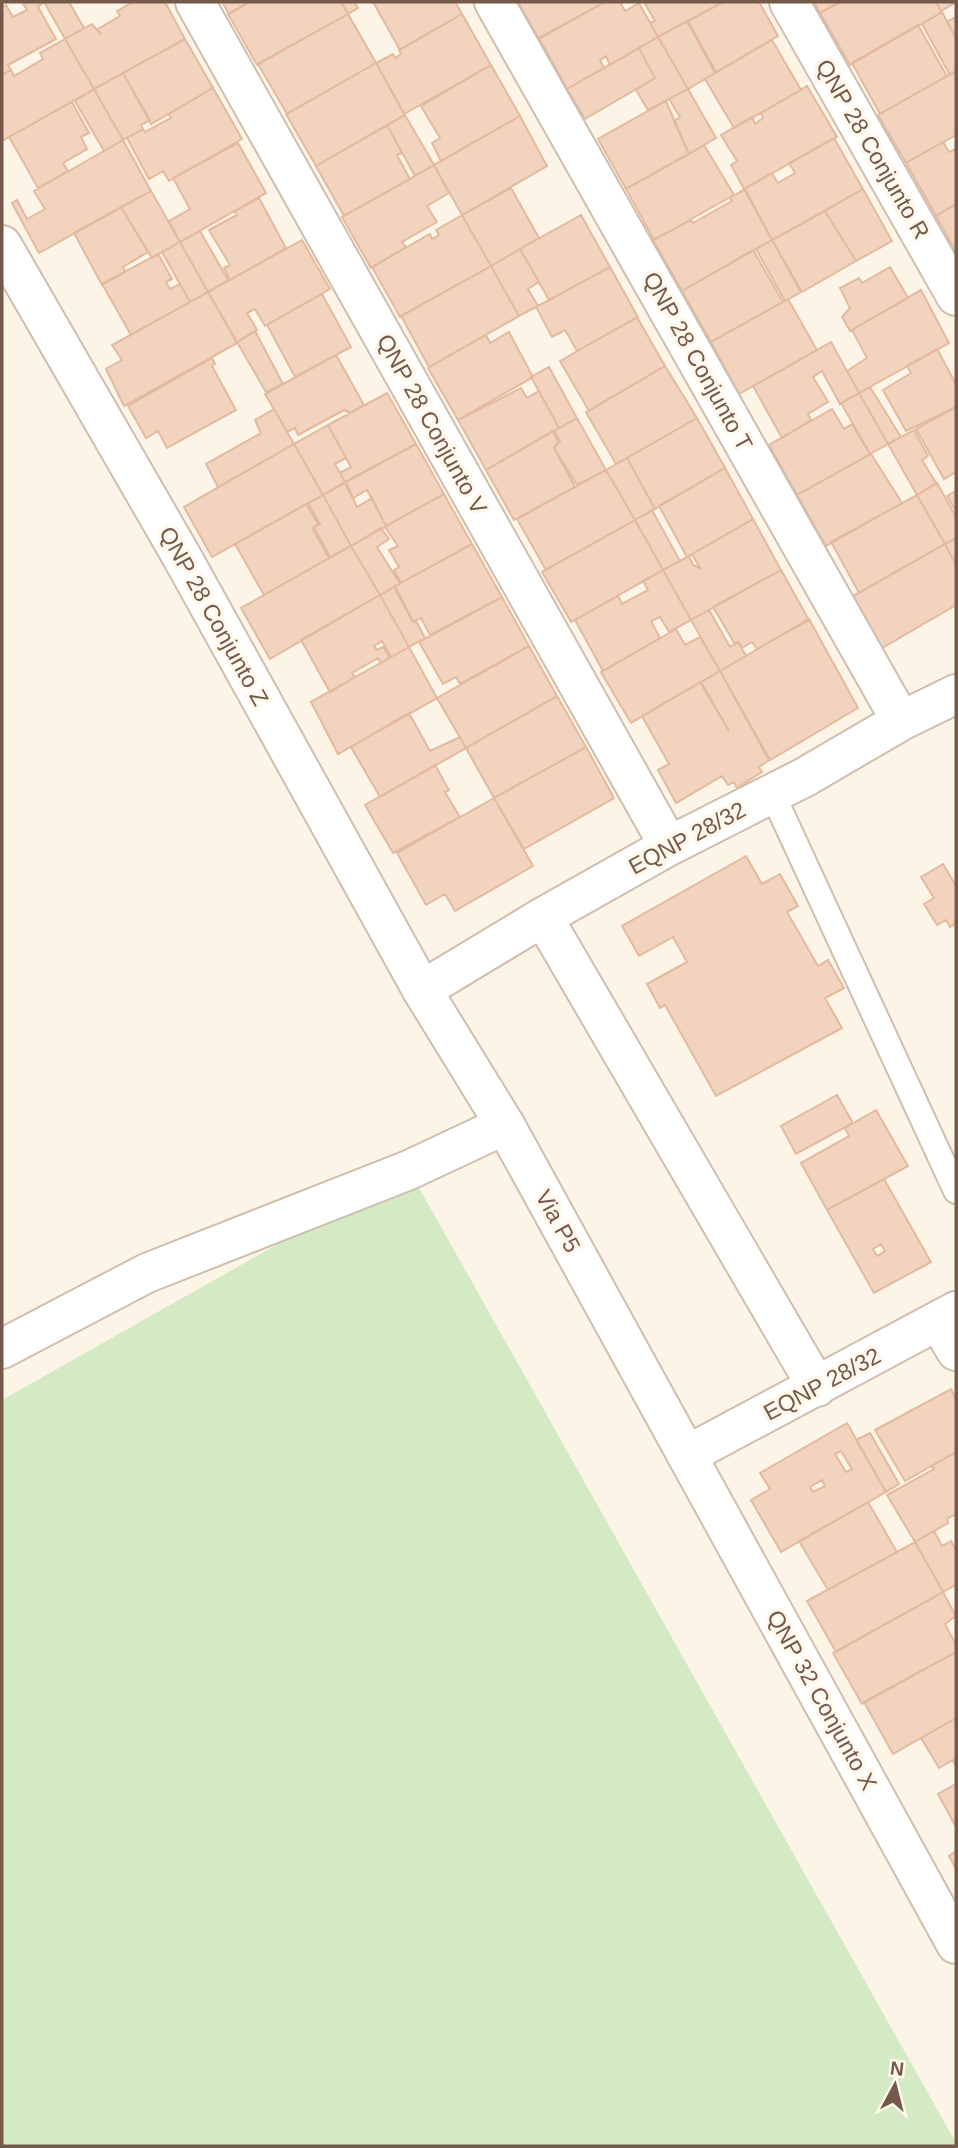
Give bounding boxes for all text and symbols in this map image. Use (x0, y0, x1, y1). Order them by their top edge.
street label: QNP 28 Conjunto R (811, 55, 935, 243)
street label: QNP 28 Conjunto T (638, 267, 758, 455)
street label: QNP 28 Conjunto V (372, 330, 493, 519)
street label: QNP 28 Conjunto Z (154, 522, 274, 710)
street label: EQNP 28/32 (624, 796, 750, 880)
street label: Via P5 (530, 1185, 586, 1257)
street label: EQNP 28/32 (759, 1342, 885, 1426)
street label: QNP 32 Conjunto X (762, 1606, 882, 1794)
north arrow (860, 2050, 930, 2120)
text: N (889, 2057, 905, 2080)

